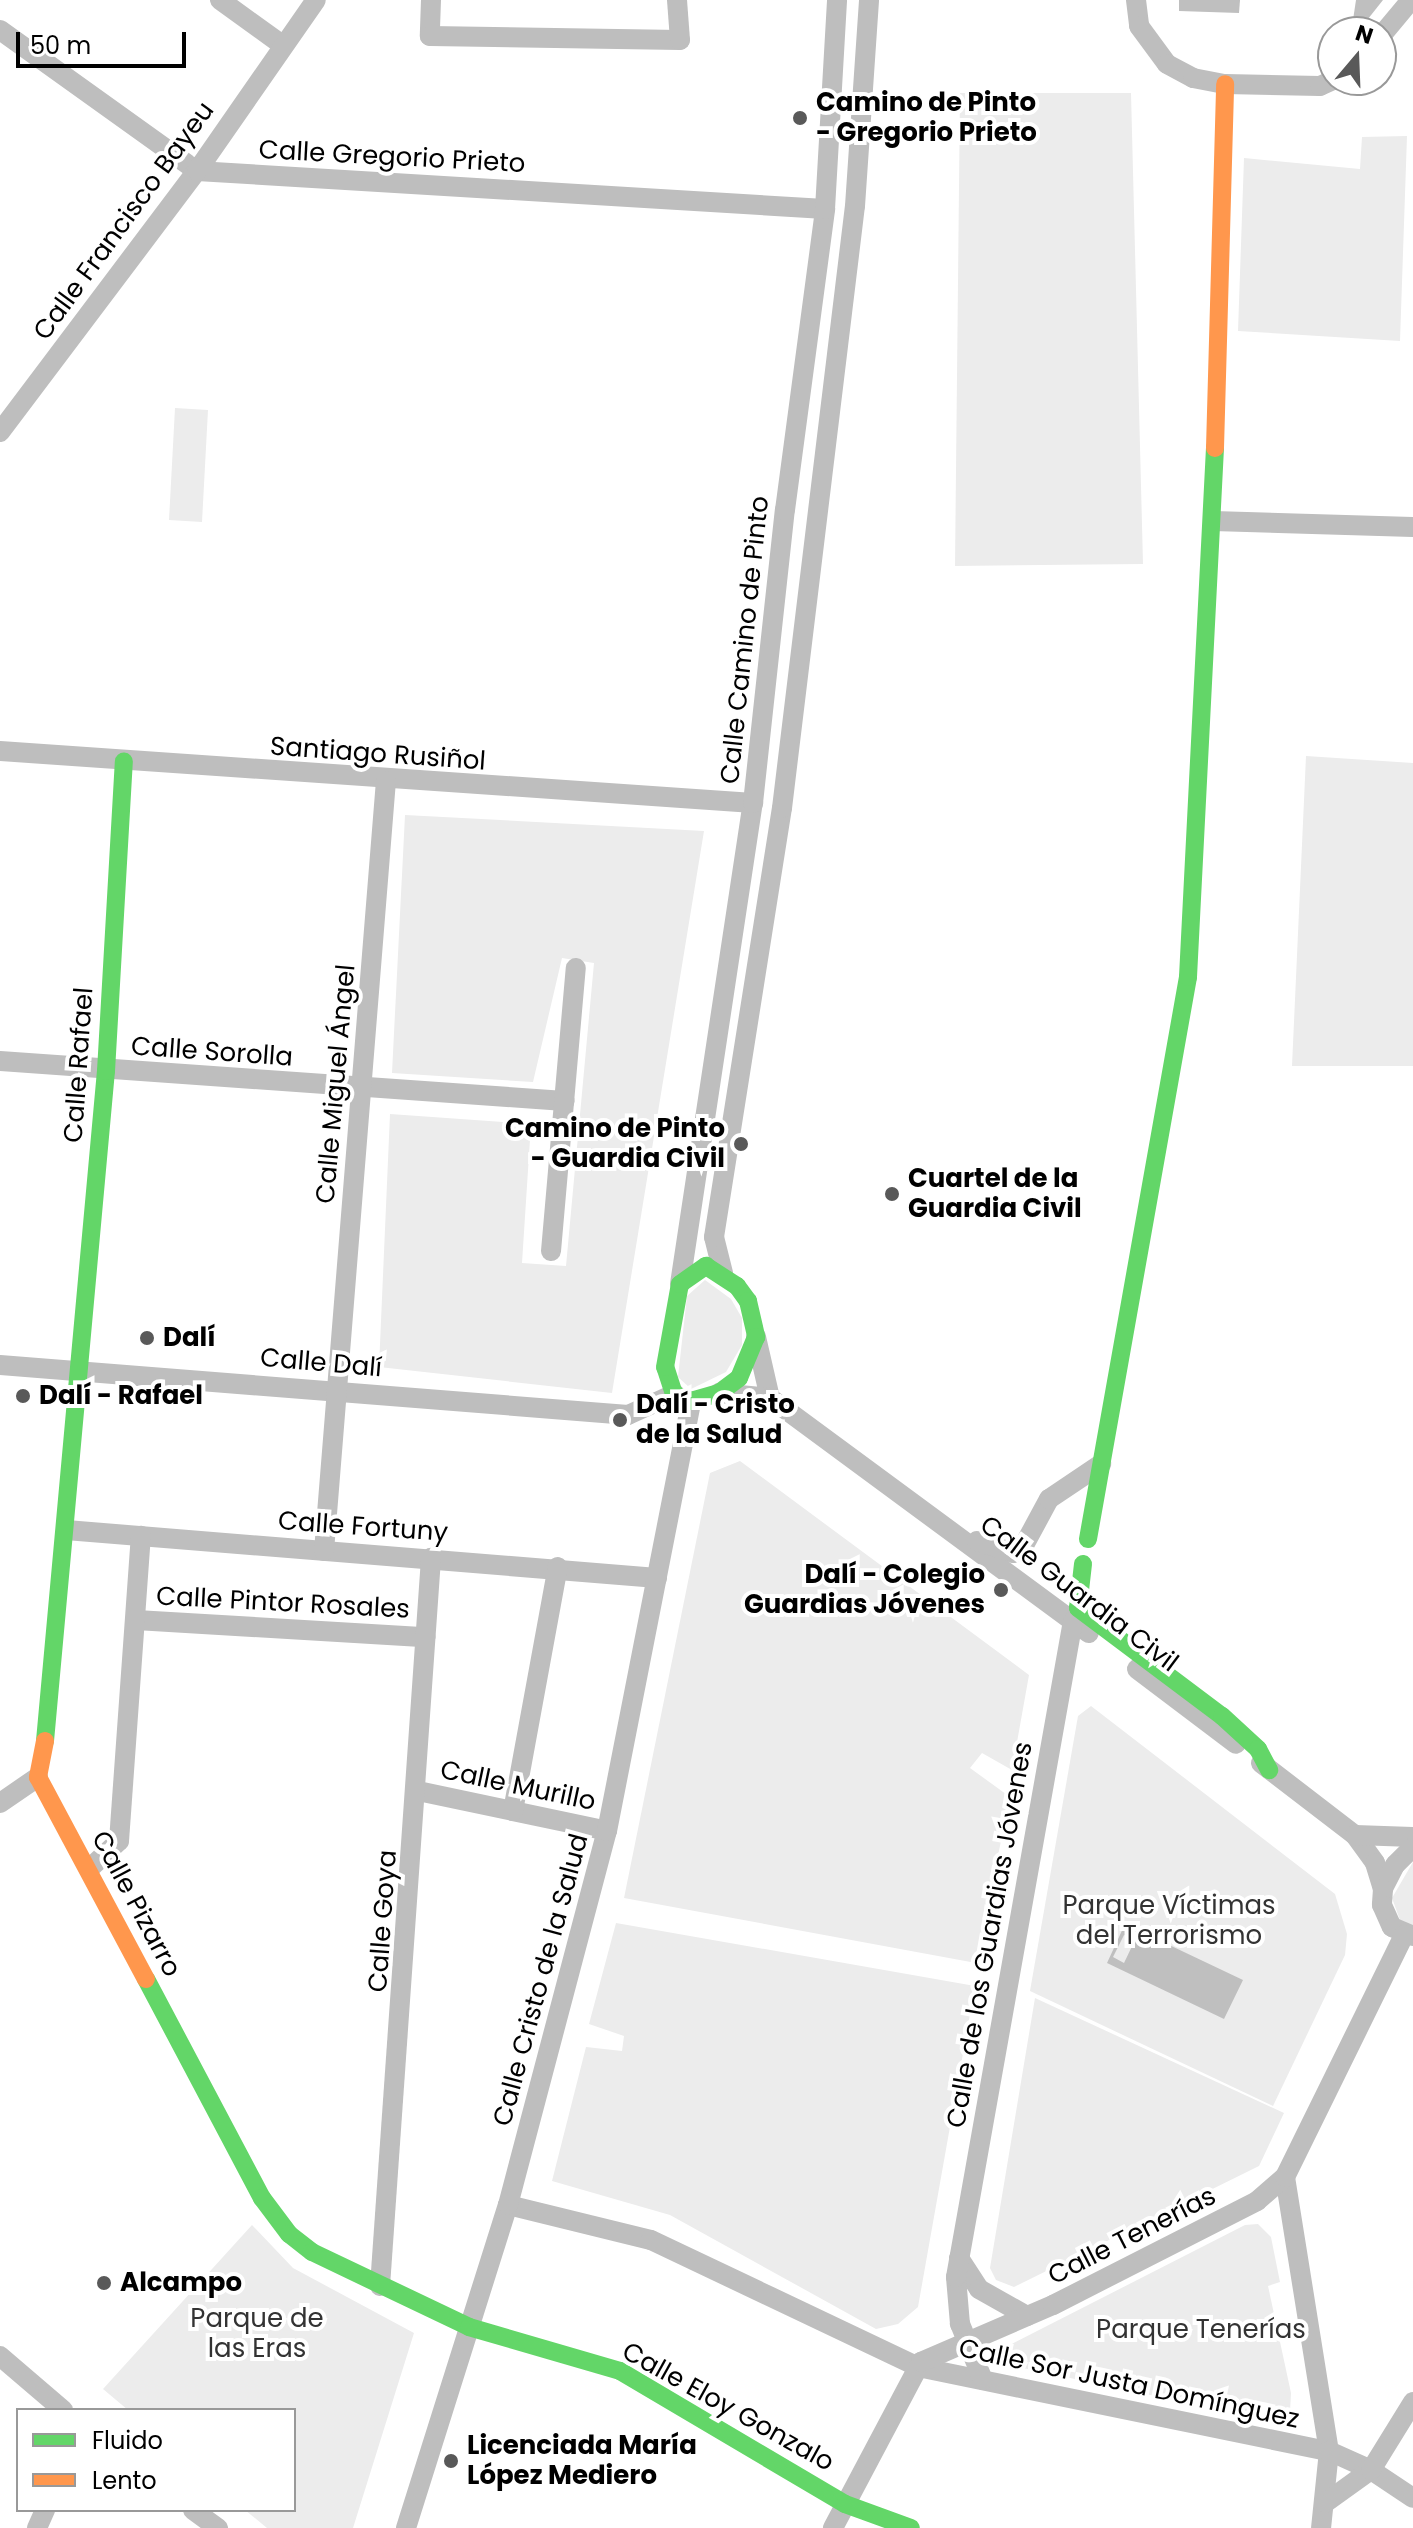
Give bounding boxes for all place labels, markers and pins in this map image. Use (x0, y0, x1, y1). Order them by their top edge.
place label: Camino de Pinto - Gregorio Prieto (816, 87, 1037, 148)
marker: Camino de Pinto - Gregorio Prieto (791, 109, 809, 127)
place label: Camino de Pinto - Guardia Civil (505, 1113, 725, 1174)
marker: Camino de Pinto - Guardia Civil (732, 1135, 750, 1153)
place label: Cuartel de la Guardia Civil (908, 1163, 1082, 1224)
marker: Cuartel de la Guardia Civil (883, 1185, 901, 1203)
place label: Dalí (163, 1322, 216, 1354)
marker: Dalí (138, 1329, 156, 1347)
place label: Dalí - Rafael (39, 1380, 203, 1412)
marker: Dalí - Rafael (14, 1387, 32, 1405)
place label: Dalí - Cristo de la Salud (636, 1389, 795, 1450)
marker: Dalí - Cristo de la Salud (611, 1411, 629, 1429)
place label: Dalí - Colegio Guardias Jóvenes (744, 1559, 985, 1620)
marker: Dalí - Colegio Guardias Jóvenes (992, 1581, 1010, 1599)
place label: Alcampo (120, 2267, 242, 2299)
marker: Alcampo (95, 2274, 113, 2292)
place label: Licenciada María López Mediero (467, 2430, 697, 2492)
marker: Licenciada María López Mediero (442, 2452, 460, 2470)

